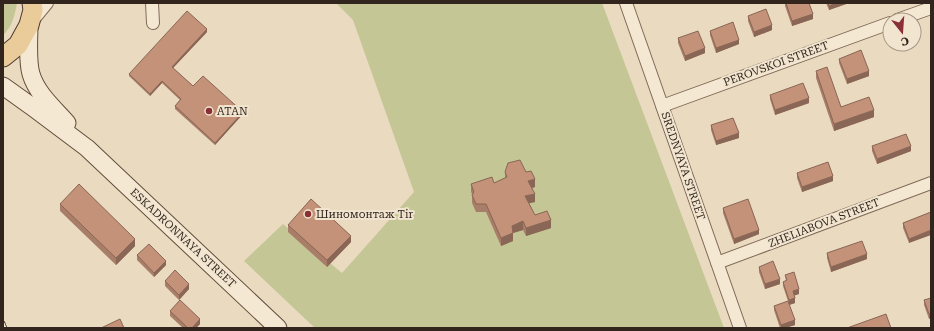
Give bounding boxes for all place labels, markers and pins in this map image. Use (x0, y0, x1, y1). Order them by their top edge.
place label: ATAN (217, 105, 248, 118)
marker: ATAN (204, 106, 214, 116)
place label: Шиномонтаж Tir (316, 208, 413, 221)
marker: Шиномонтаж Tir (303, 209, 313, 219)

